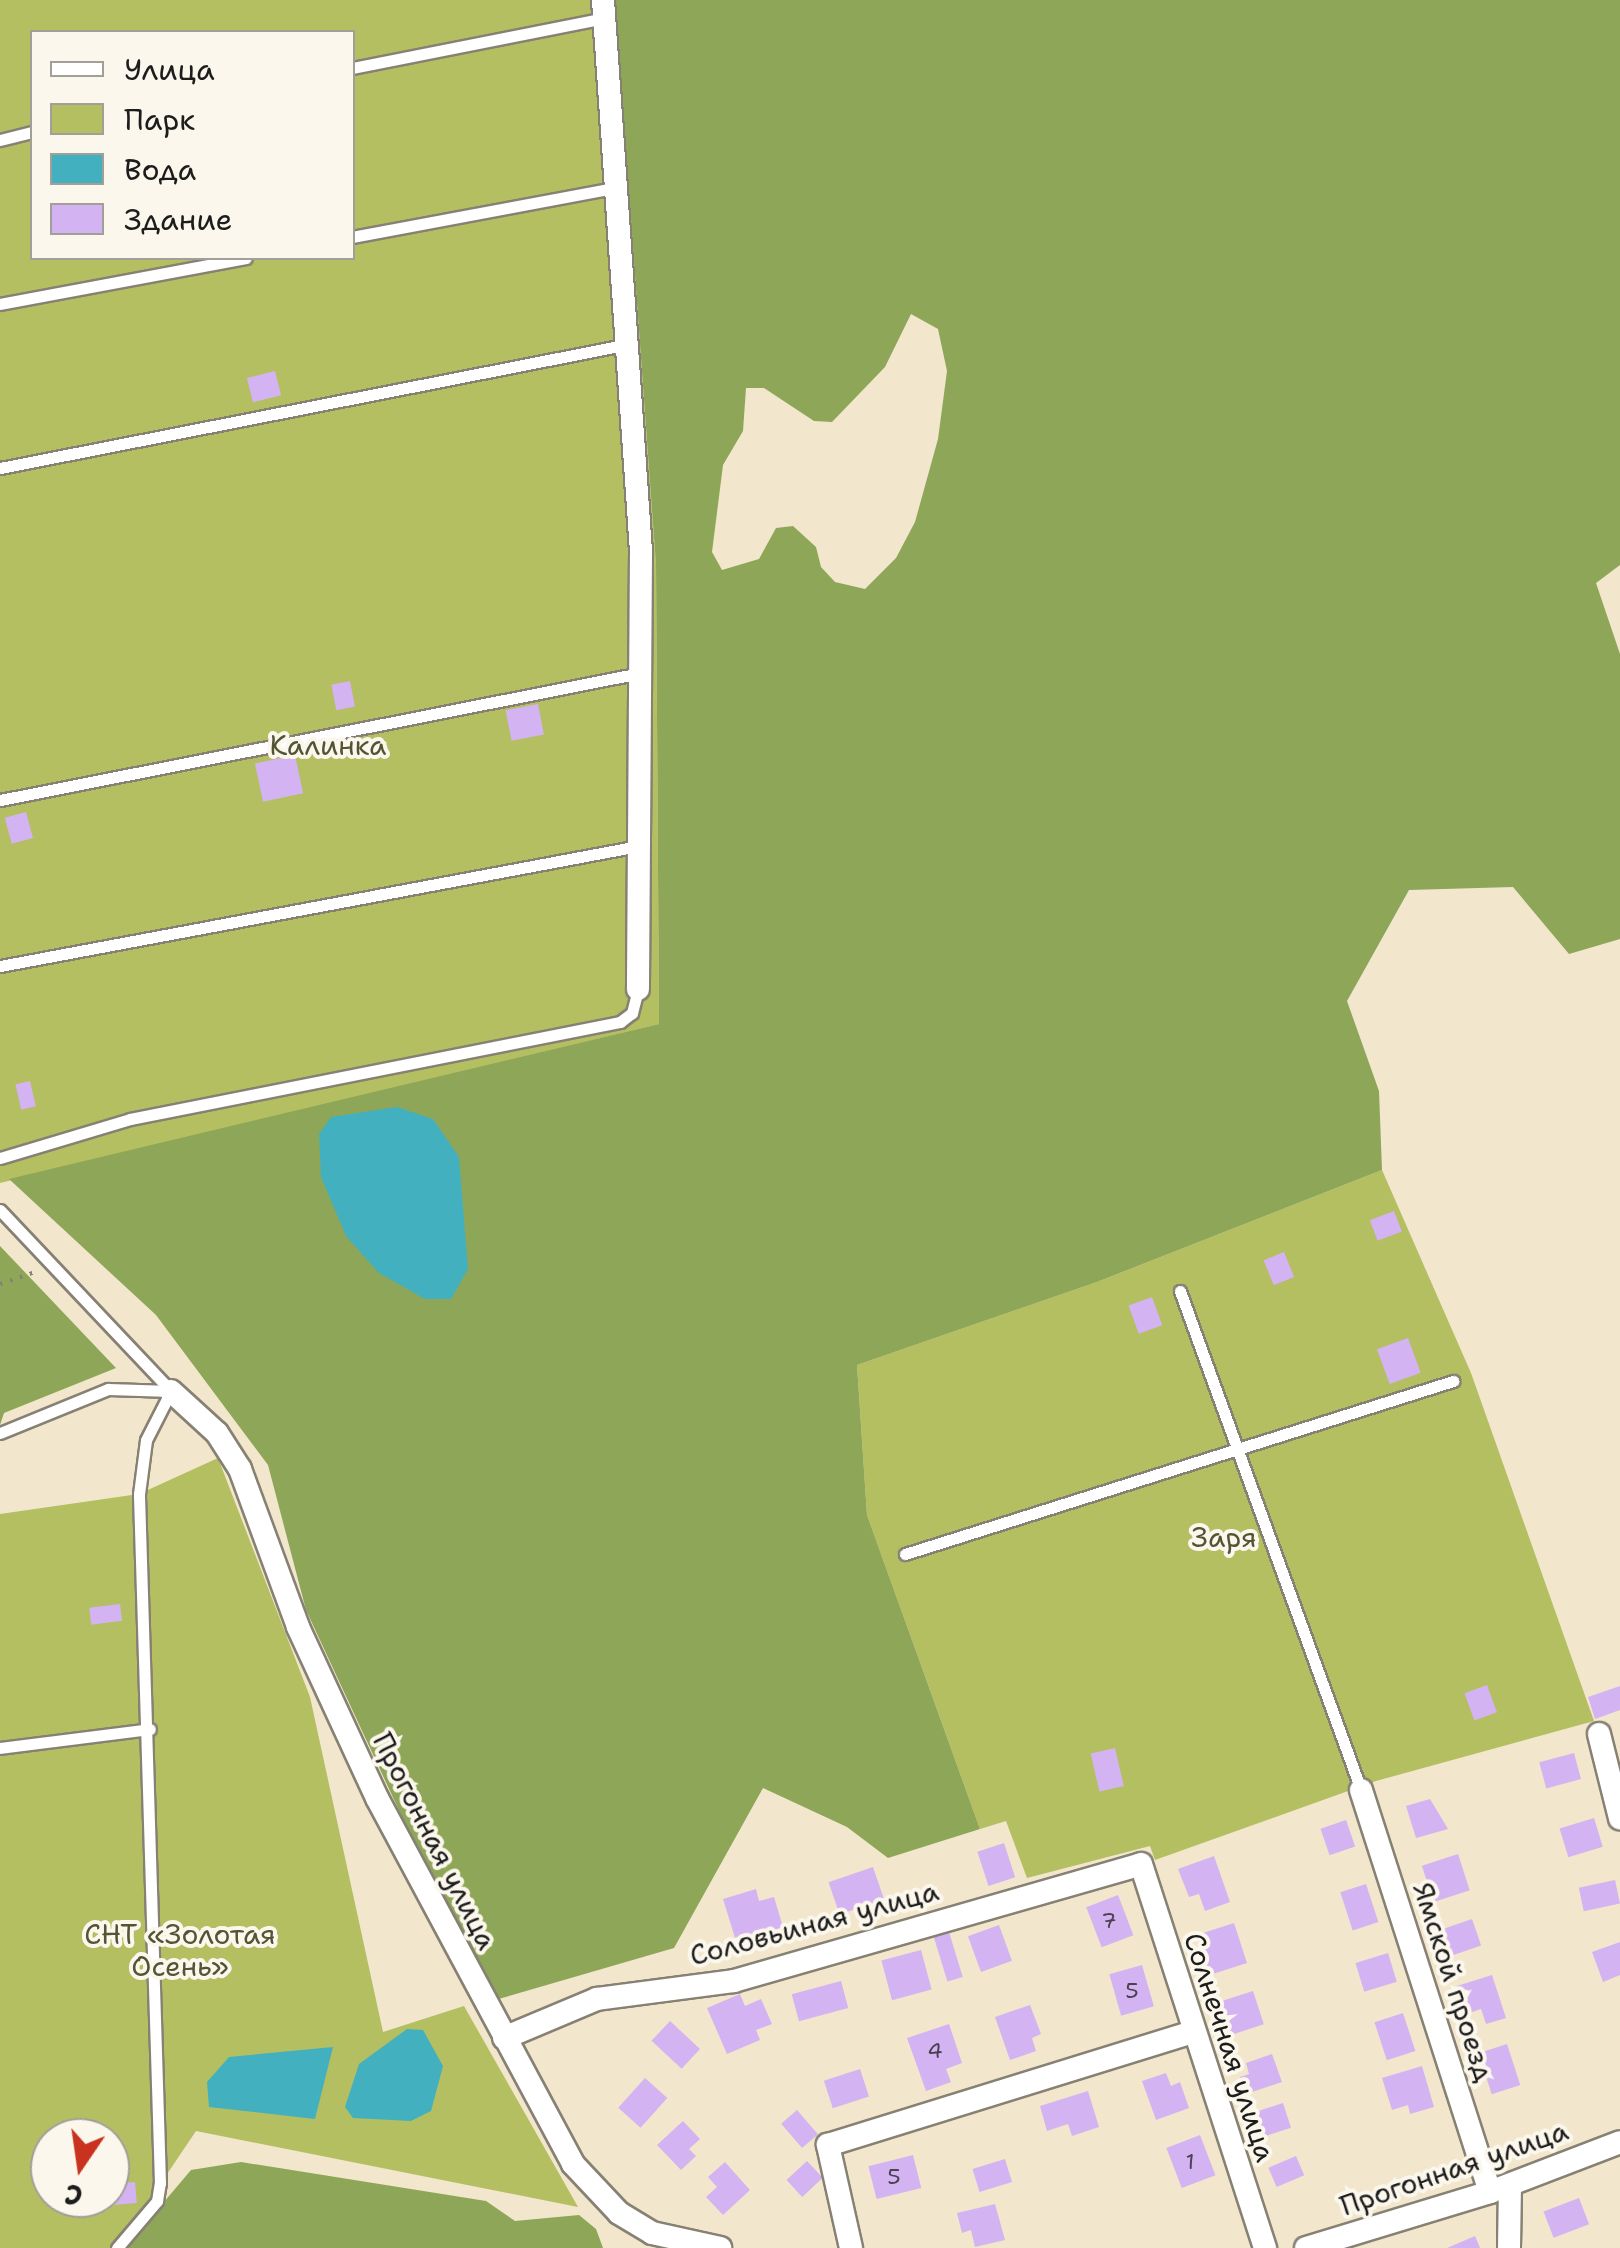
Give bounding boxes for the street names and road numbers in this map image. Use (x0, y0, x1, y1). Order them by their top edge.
street label: Прогонная улица (366, 1727, 504, 1955)
street label: Соловьиная улица (686, 1874, 942, 1972)
street label: Ямской проезд (1406, 1878, 1502, 2086)
street label: Солнечная улица (1177, 1928, 1283, 2166)
street label: Прогонная улица (1336, 2113, 1572, 2223)

